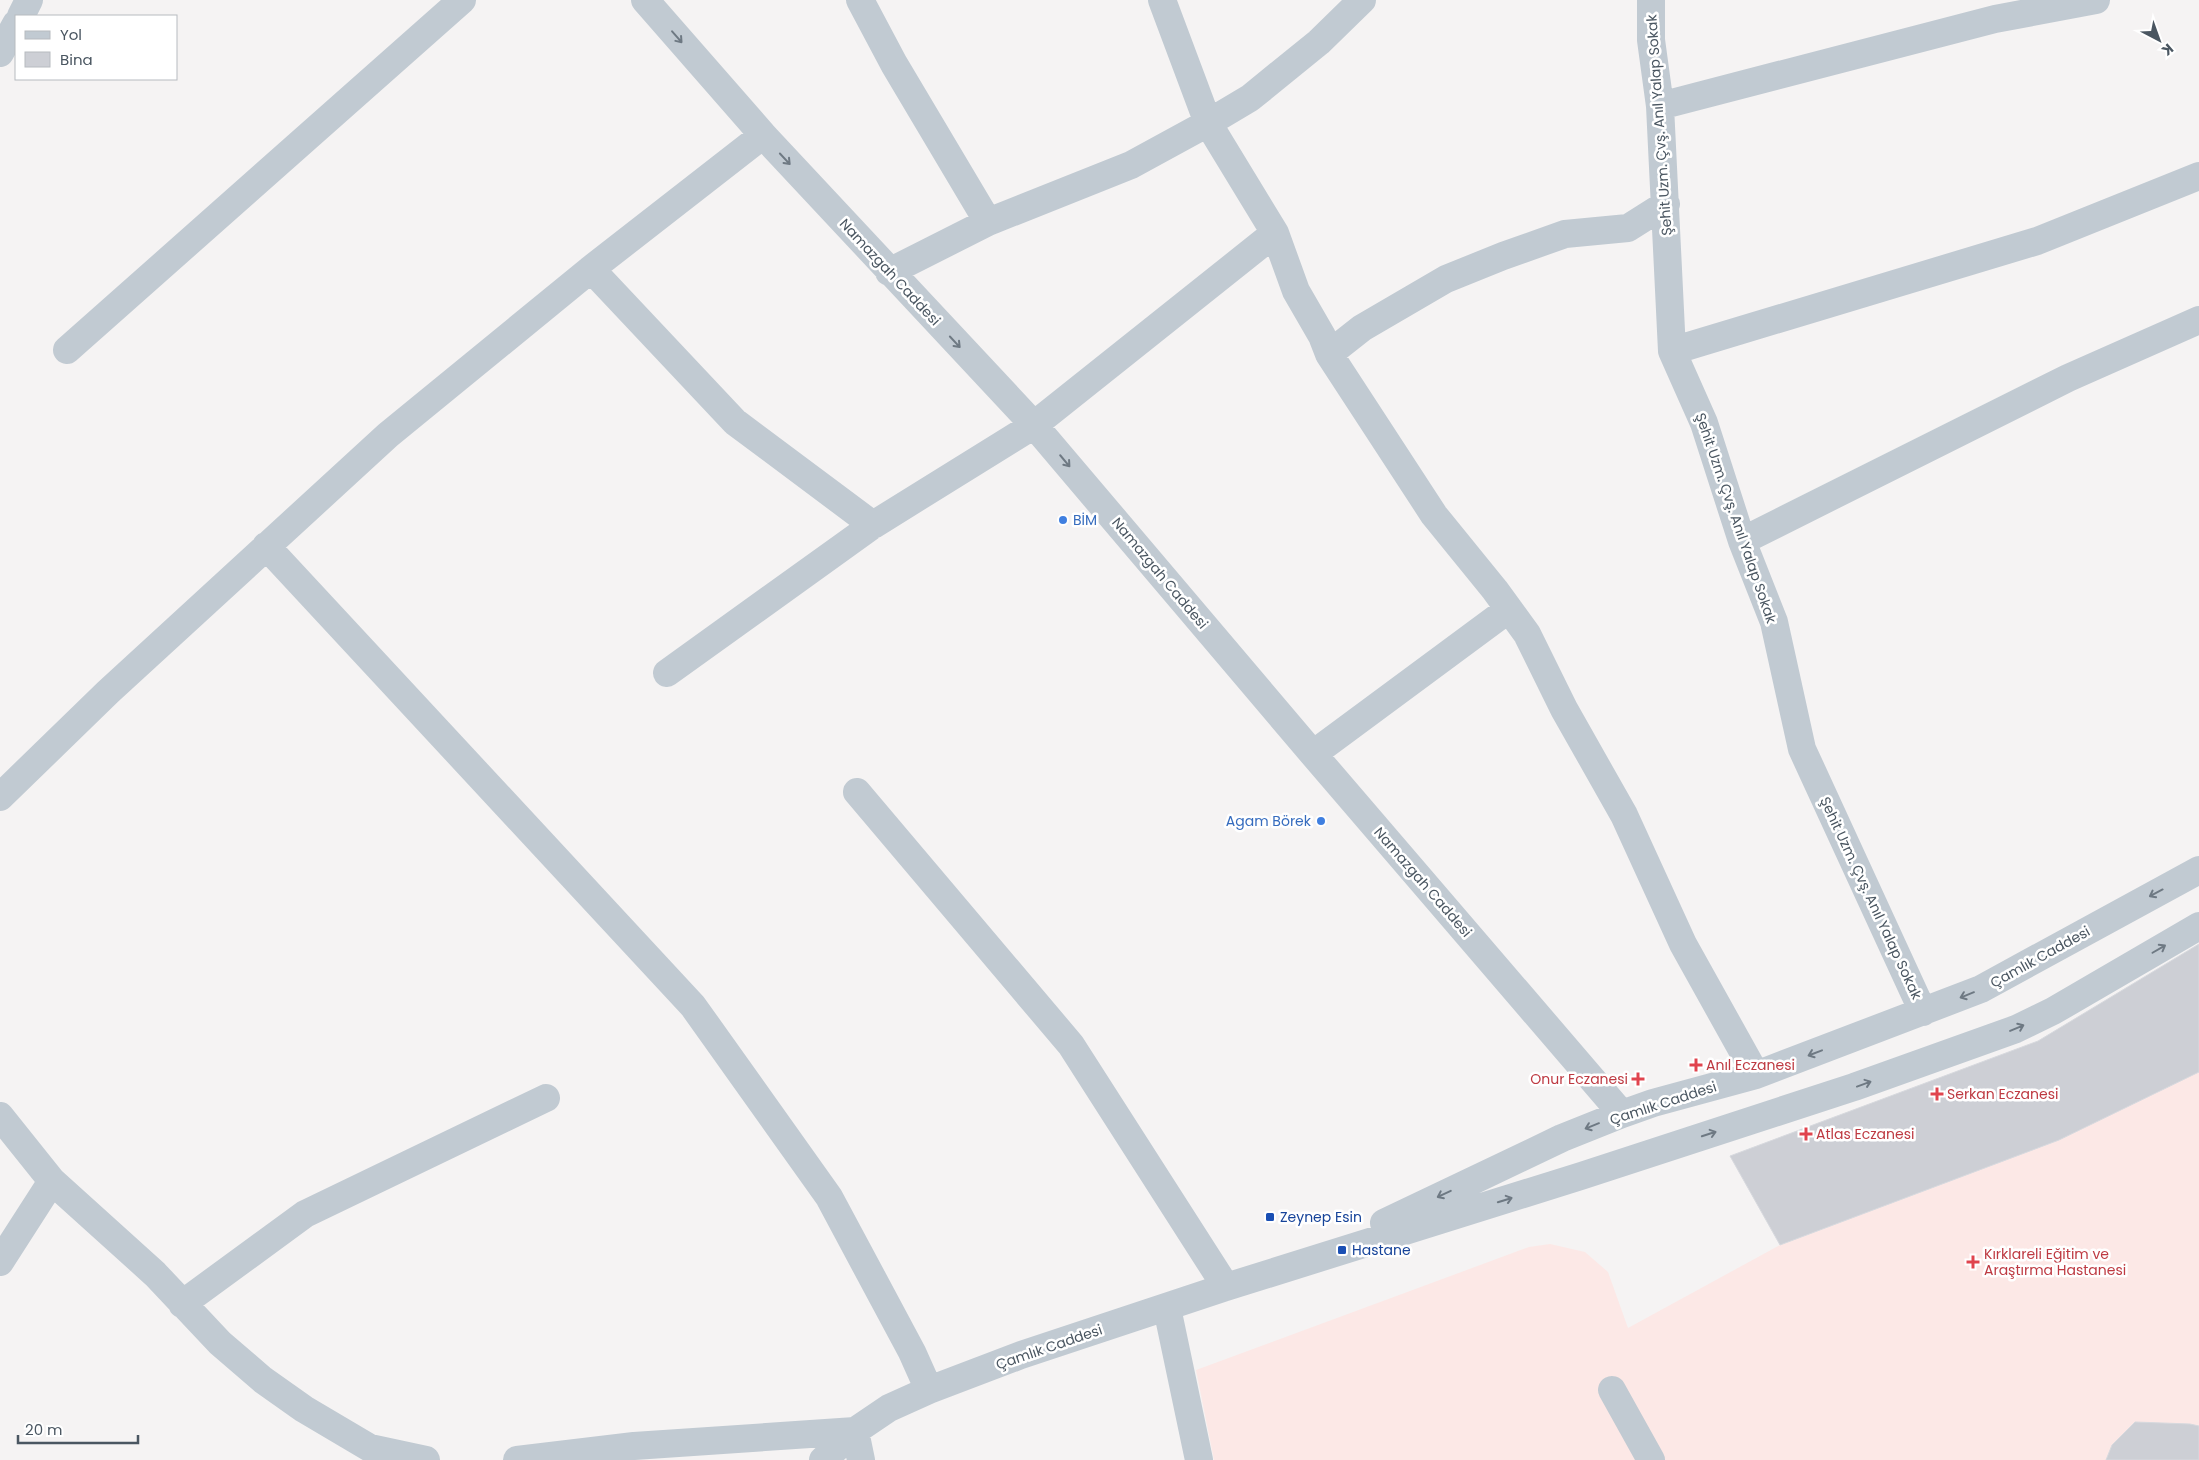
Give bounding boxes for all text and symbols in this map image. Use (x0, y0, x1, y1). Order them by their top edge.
street label: Şehit Uzm. Çvş. Anıl Yalap Sokak (1641, 13, 1677, 236)
legend (15, 15, 178, 80)
north arrow (2134, 15, 2184, 65)
text: Yol (60, 24, 82, 45)
one-way arrow (672, 30, 683, 43)
text: K (2157, 39, 2178, 61)
text: Bina (60, 49, 93, 70)
one-way arrow (778, 152, 790, 165)
street label: Namazgah Caddesi (835, 214, 945, 330)
one-way arrow (949, 335, 961, 348)
street label: Şehit Uzm. Çvş. Anıl Yalap Sokak (1690, 410, 1782, 627)
one-way arrow (1059, 455, 1071, 468)
place label: BİM (1073, 510, 1097, 530)
street label: Namazgah Caddesi (1107, 513, 1213, 633)
marker: BİM (1057, 514, 1069, 526)
street label: Şehit Uzm. Çvş. Anıl Yalap Sokak (1815, 793, 1927, 1003)
place label: Agam Börek (1226, 811, 1312, 831)
marker: Agam Börek (1315, 815, 1327, 827)
street label: Namazgah Caddesi (1370, 823, 1476, 941)
one-way arrow (2149, 889, 2164, 898)
street label: Çamlık Caddesi (1987, 921, 2093, 993)
one-way arrow (2151, 944, 2165, 954)
one-way arrow (1960, 991, 1975, 1000)
one-way arrow (2009, 1023, 2024, 1032)
one-way arrow (1808, 1049, 1823, 1058)
place label: Anıl Eczanesi (1706, 1055, 1795, 1075)
marker: Anıl Eczanesi (1690, 1059, 1702, 1071)
place label: Onur Eczanesi (1530, 1069, 1628, 1089)
marker: Onur Eczanesi (1632, 1073, 1644, 1085)
street label: Çamlık Caddesi (1607, 1076, 1719, 1130)
one-way arrow (1856, 1079, 1871, 1088)
place label: Serkan Eczanesi (1947, 1084, 2058, 1104)
marker: Serkan Eczanesi (1931, 1088, 1943, 1100)
one-way arrow (1584, 1123, 1599, 1132)
place label: Atlas Eczanesi (1816, 1124, 1914, 1144)
marker: Atlas Eczanesi (1800, 1128, 1812, 1140)
one-way arrow (1701, 1129, 1717, 1138)
one-way arrow (1437, 1190, 1452, 1200)
one-way arrow (1497, 1194, 1513, 1204)
place label: Zeynep Esin (1280, 1207, 1362, 1227)
marker: Zeynep Esin (1264, 1211, 1276, 1223)
place label: Hastane (1352, 1240, 1411, 1260)
marker: Hastane (1336, 1244, 1348, 1256)
place label: Kırklareli Eğitim ve Araştırma Hastanesi (1984, 1244, 2126, 1280)
marker: Kırklareli Eğitim ve Araştırma Hastanesi (1966, 1255, 1980, 1269)
street label: Çamlık Caddesi (993, 1319, 1105, 1375)
scale bar (18, 1412, 138, 1444)
text: 20 m (25, 1419, 63, 1440)

